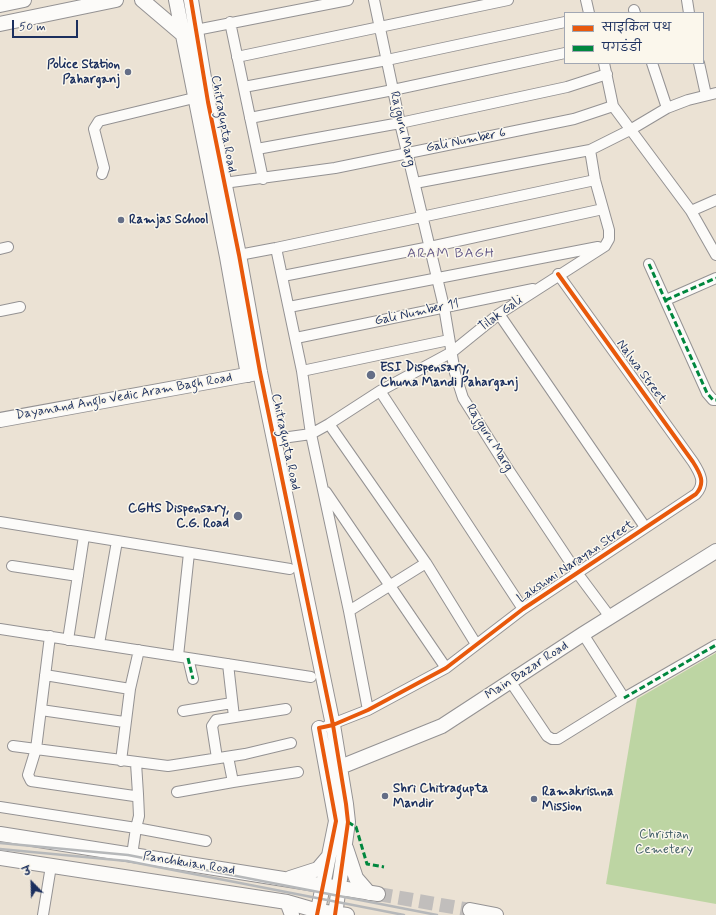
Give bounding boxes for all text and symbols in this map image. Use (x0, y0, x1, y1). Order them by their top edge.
scale bar (14, 12, 80, 38)
legend (564, 12, 704, 64)
text: 50 m (19, 19, 46, 35)
text: साइकिल पथ (602, 20, 671, 36)
text: पगडंडी (602, 40, 642, 56)
place label: Police Station Paharganj (47, 57, 120, 88)
marker: Police Station Paharganj (123, 67, 133, 77)
street label: Chitragupta Road (207, 74, 239, 174)
street label: Rajguru Marg (386, 90, 418, 168)
street label: Gali Number 6 (425, 126, 507, 156)
place label: Ramjas School (129, 212, 208, 228)
marker: Ramjas School (116, 215, 126, 225)
district label: ARAM BAGH (407, 246, 495, 262)
street label: Tilak Gali (476, 293, 526, 335)
street label: Gali Number 11 (373, 296, 461, 330)
street label: Nalwa Street (612, 337, 670, 407)
place label: ESI Dispensary, Chuna Mandi Paharganj (380, 360, 518, 391)
marker: ESI Dispensary, Chuna Mandi Paharganj (365, 369, 377, 381)
street label: Dayanand Anglo Vedic Aram Bagh Road (14, 370, 234, 424)
street label: Chitragupta Road (267, 392, 303, 492)
street label: Rajguru Marg (462, 401, 516, 475)
place label: CGHS Dispensary, C.G. Road (128, 501, 229, 532)
marker: CGHS Dispensary, C.G. Road (232, 510, 244, 522)
street label: Lakshmi Narayan Street (515, 517, 637, 607)
street label: Main Bazar Road (483, 638, 571, 704)
place label: Shri Chitragupta Mandir (393, 781, 488, 812)
place label: Ramakrishna Mission (542, 784, 614, 815)
marker: Shri Chitragupta Mandir (380, 791, 390, 801)
marker: Ramakrishna Mission (529, 794, 539, 804)
park label: Christian Cemetery (635, 827, 693, 858)
street label: Panchkuian Road (142, 849, 236, 879)
north arrow (12, 863, 52, 903)
text: उ (21, 864, 33, 880)

